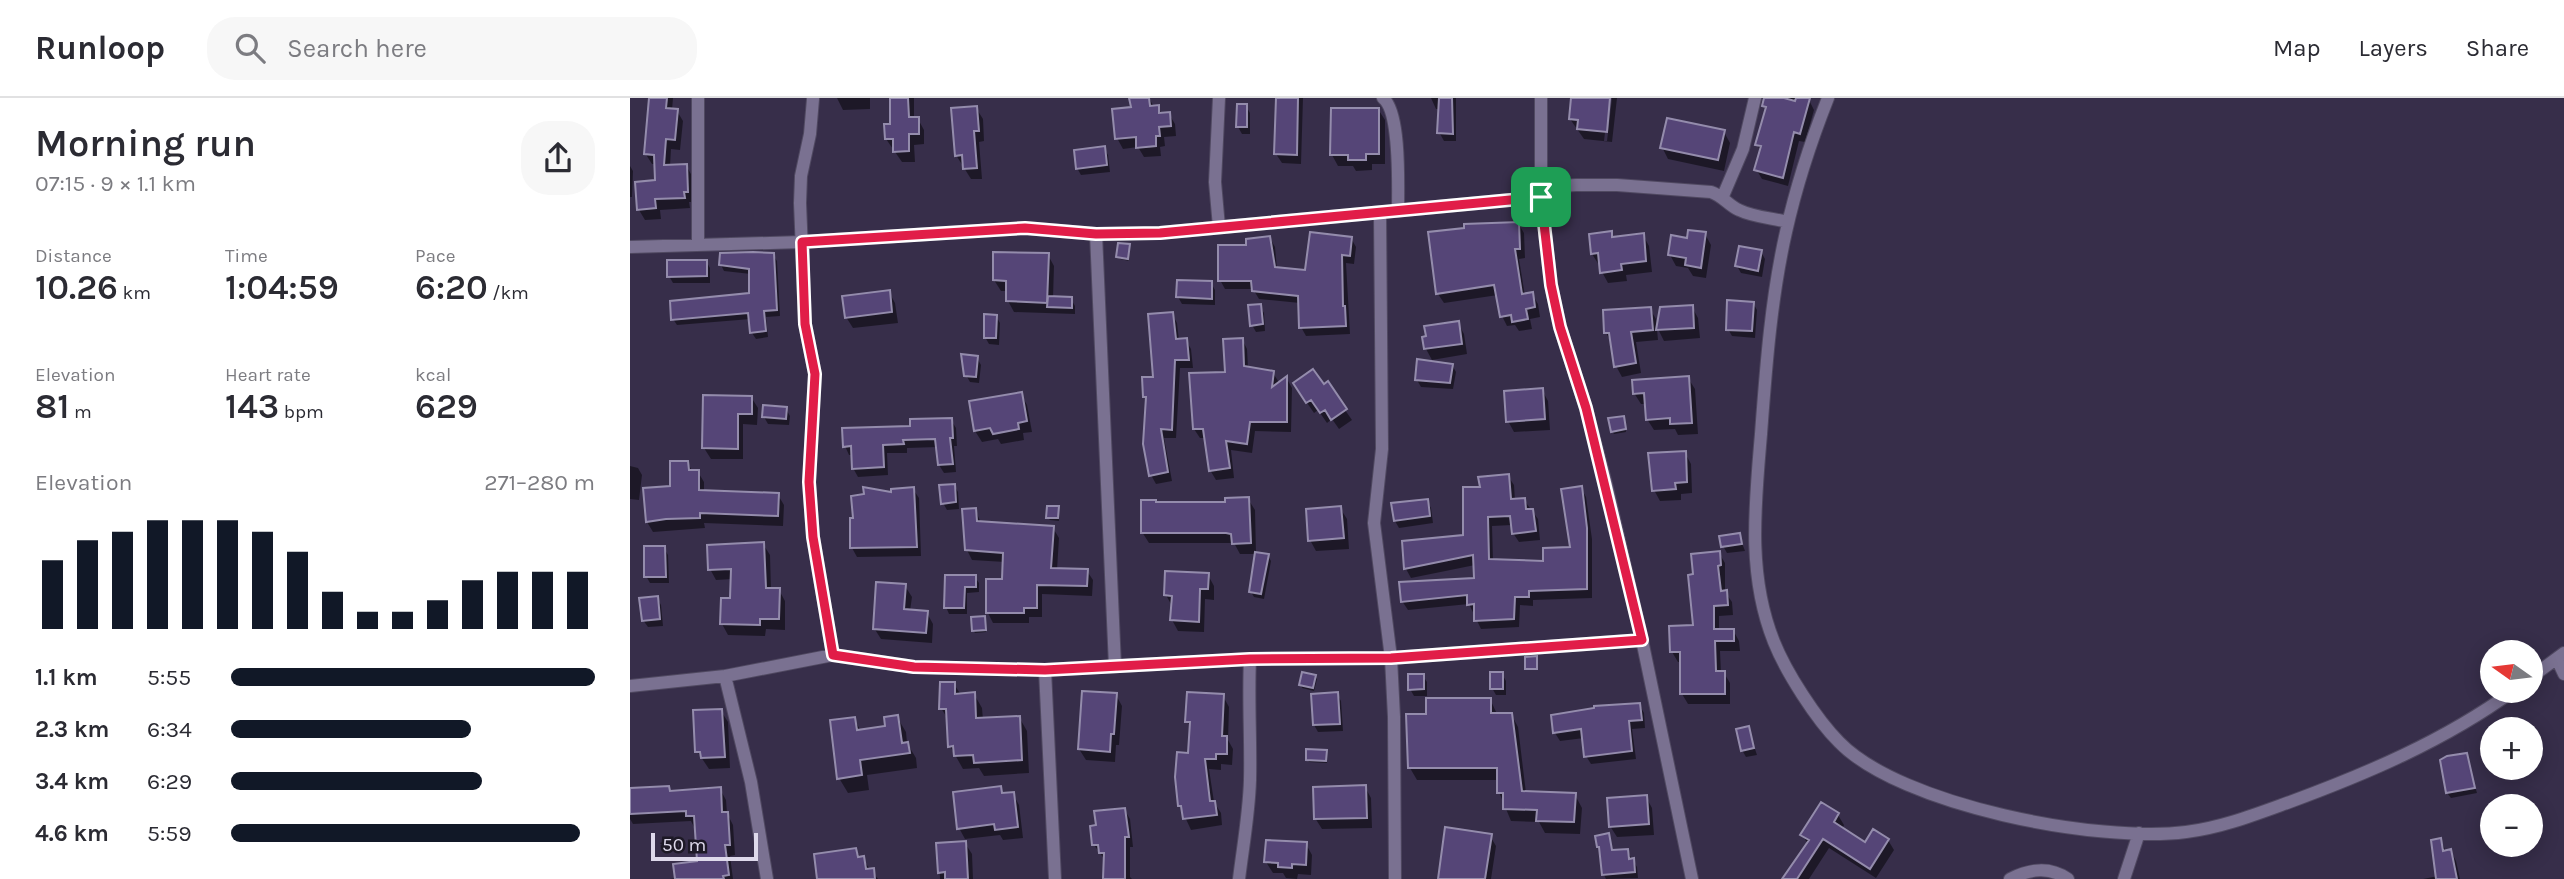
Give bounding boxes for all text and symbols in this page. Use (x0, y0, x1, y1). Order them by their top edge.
search box (207, 17, 697, 80)
text: Runloop (35, 29, 165, 67)
icon: search (231, 29, 269, 67)
text: Search here (287, 33, 427, 64)
text: Map (2273, 34, 2321, 62)
text: Layers (2359, 34, 2428, 62)
text: Share (2466, 34, 2529, 62)
text: Morning run (35, 121, 256, 166)
button: share (521, 121, 595, 195)
pin (1511, 167, 1571, 227)
text: 07:15 · 9 × 1.1 km (35, 170, 196, 197)
icon: arrive (1522, 178, 1560, 216)
text: Distance (35, 245, 112, 267)
text: Time (225, 245, 268, 267)
text: Pace (415, 245, 456, 267)
text: 10.26 (35, 267, 118, 308)
text: 1:04:59 (225, 267, 339, 308)
text: 6:20 (415, 267, 488, 308)
text: km (118, 282, 151, 304)
text: /km (488, 282, 529, 304)
text: Elevation (35, 364, 115, 386)
text: Heart rate (225, 364, 311, 386)
text: kcal (415, 364, 451, 386)
text: 81 (35, 386, 70, 427)
text: 143 (225, 386, 279, 427)
text: 629 (415, 386, 478, 427)
text: m (70, 401, 92, 423)
text: bpm (279, 401, 324, 423)
text: Elevation (35, 469, 132, 496)
text: 271–280 m (484, 469, 595, 496)
north arrow (2480, 640, 2543, 704)
map controls (2480, 640, 2543, 857)
text: 1.1 km (35, 664, 98, 691)
text: 5:55 (147, 664, 191, 691)
text: 2.3 km (35, 716, 109, 743)
text: 6:34 (147, 716, 192, 743)
button: + (2480, 717, 2543, 780)
text: 3.4 km (35, 768, 109, 795)
text: 6:29 (147, 768, 192, 795)
button: − (2480, 794, 2543, 857)
text: 4.6 km (35, 820, 109, 847)
text: 5:59 (147, 820, 192, 847)
scale bar (651, 830, 758, 862)
text: 50 m (662, 834, 706, 856)

